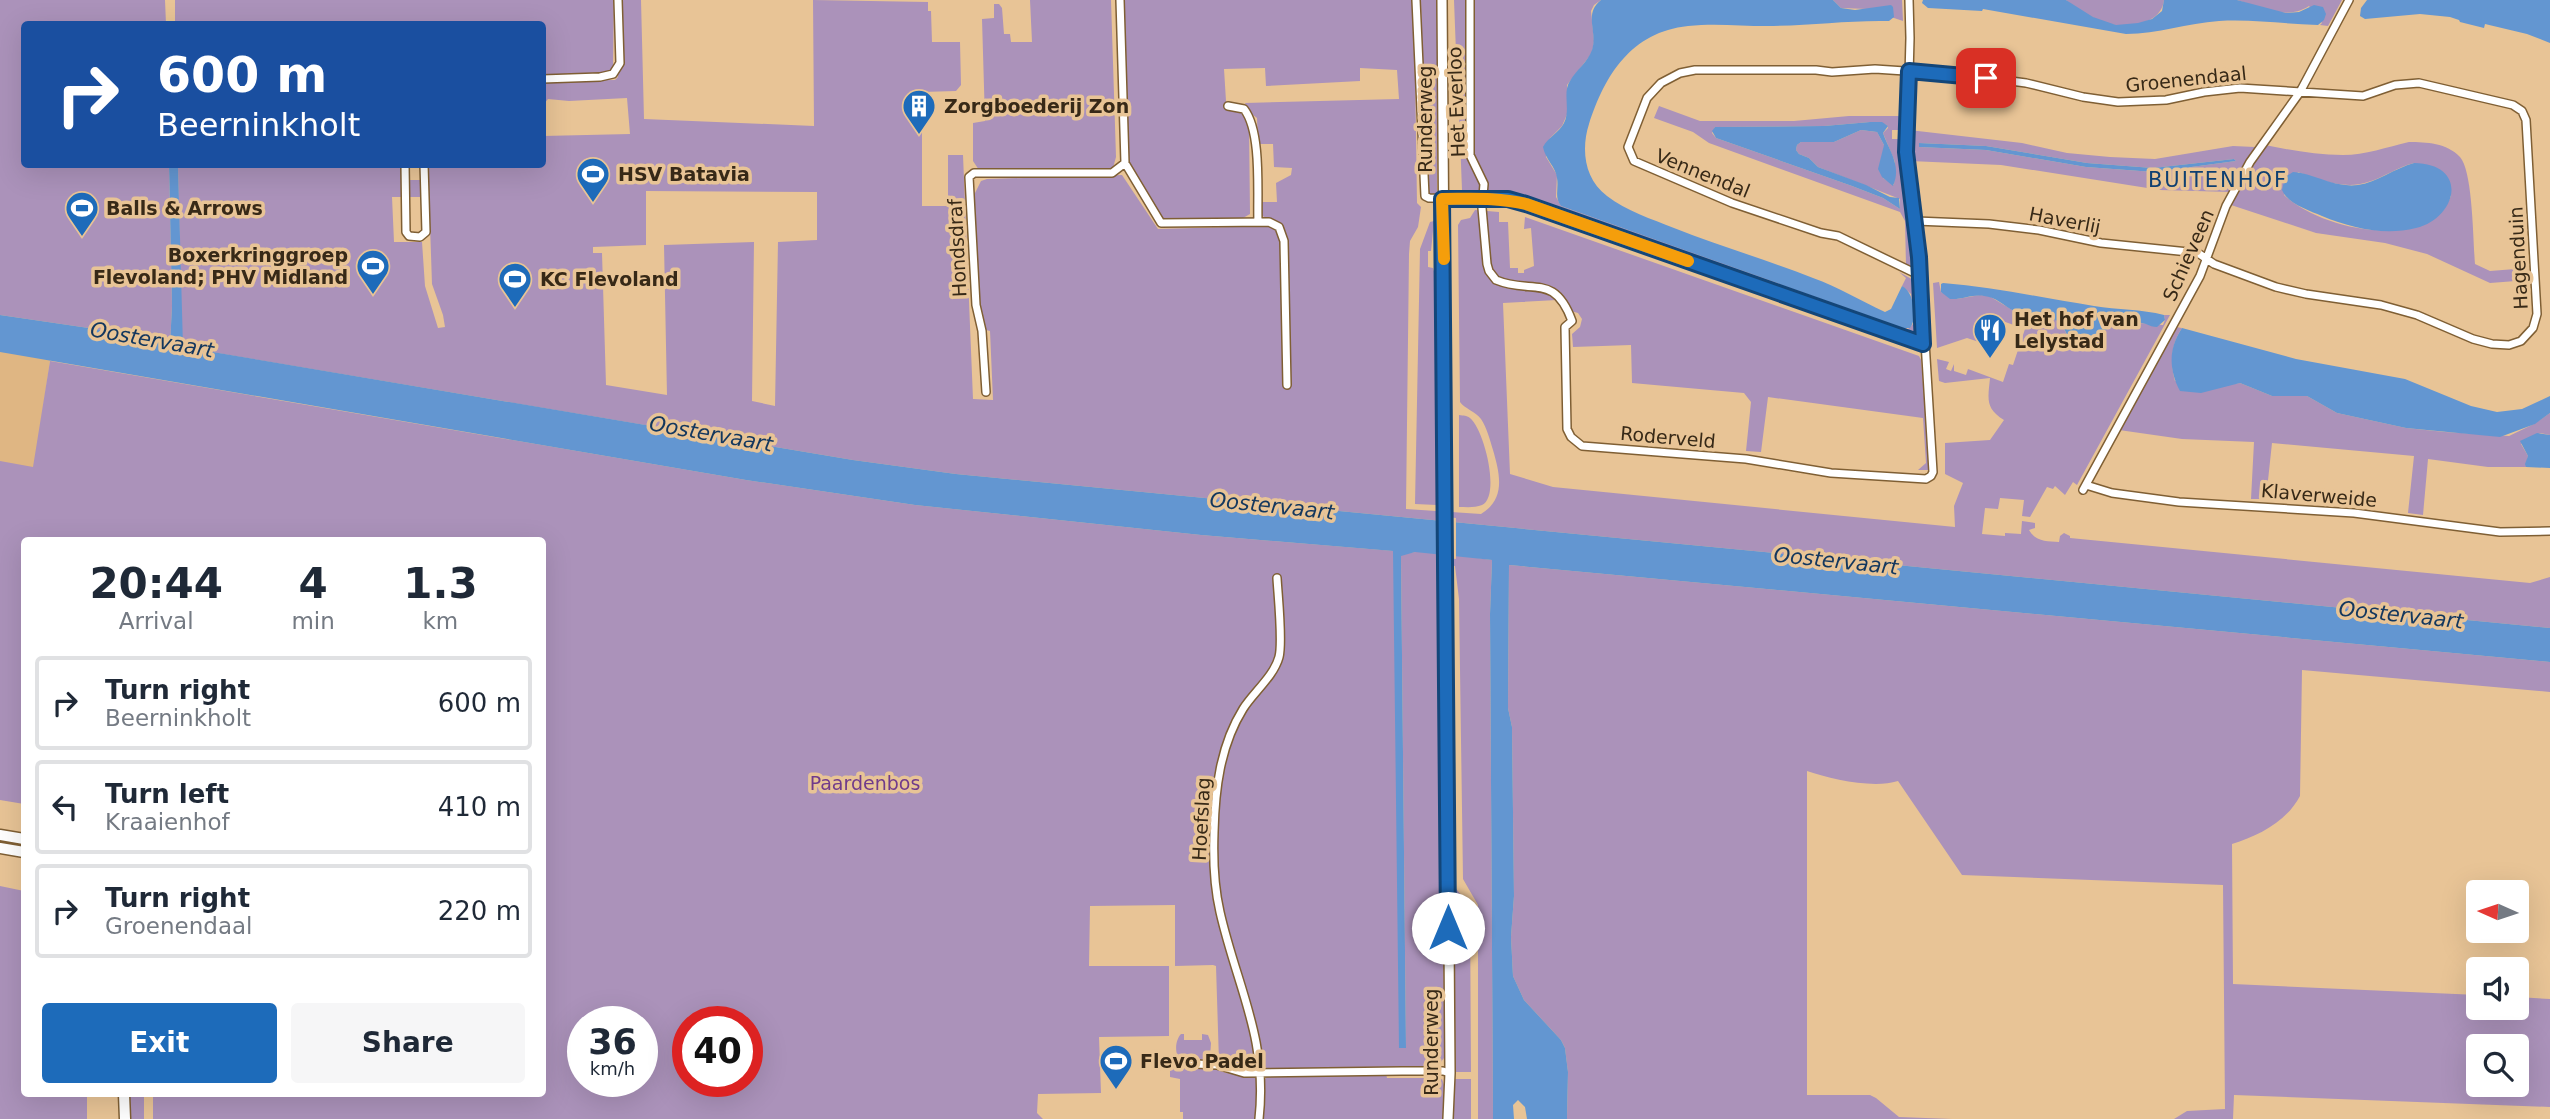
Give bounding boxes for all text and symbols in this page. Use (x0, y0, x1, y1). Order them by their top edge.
street label: Het Everloo (1443, 46, 1469, 158)
text: 600 m (157, 47, 327, 104)
pin (1956, 48, 2016, 108)
icon: right (42, 49, 133, 140)
icon: arrive (1967, 59, 2005, 97)
street label: Groenendaal (2124, 62, 2248, 96)
street label: Runderweg (1414, 65, 1436, 173)
building icon: Zorgboederij Zon (900, 87, 938, 136)
place label: Zorgboederij Zon (944, 95, 1129, 117)
text: Beerninkholt (157, 106, 360, 144)
street label: Vennendal (1653, 144, 1753, 202)
sports icon: HSV Batavia (574, 155, 612, 204)
place label: HSV Batavia (618, 163, 750, 185)
district label: BUITENHOF (2148, 168, 2288, 192)
sports icon: Balls & Arrows (63, 189, 101, 238)
place label: Balls & Arrows (106, 197, 263, 219)
street label: Hondsdraf (943, 197, 971, 298)
street label: Haverlij (2027, 202, 2103, 238)
street label: Schieveen (2158, 206, 2218, 304)
street label: Hagenduin (2504, 206, 2532, 310)
place label: Boxerkringgroep Flevoland; PHV Midland (93, 244, 348, 288)
sports icon: Boxerkringgroep Flevoland; PHV Midland (354, 247, 392, 296)
sports icon: KC Flevoland (496, 260, 534, 309)
place label: KC Flevoland (540, 268, 679, 290)
place label: Het hof van Lelystad (2014, 308, 2139, 352)
restaurant icon: Het hof van Lelystad (1971, 311, 2009, 360)
water label: Oostervaart (88, 317, 216, 363)
water label: Oostervaart (647, 411, 775, 457)
street label: Roderveld (1619, 422, 1717, 452)
street label: Klaverweide (2260, 479, 2378, 511)
water label: Oostervaart (1209, 488, 1336, 525)
water label: Oostervaart (1773, 543, 1900, 580)
text: 20:44 (89, 559, 223, 608)
text: 4 (299, 559, 328, 608)
text: 1.3 (403, 559, 478, 608)
water label: Oostervaart (2338, 597, 2465, 634)
text: Arrival (119, 608, 194, 634)
text: min (291, 608, 335, 634)
text: km (423, 608, 458, 634)
text: Turn right (105, 675, 250, 705)
icon: right (46, 684, 84, 722)
text: 600 m (438, 688, 521, 718)
text: Beerninkholt (105, 705, 251, 731)
park label: Paardenbos (810, 772, 920, 794)
street label: Hoefslag (1188, 777, 1214, 861)
text: Turn left (105, 779, 229, 809)
icon: left (46, 788, 84, 826)
text: 410 m (438, 792, 521, 822)
text: Kraaienhof (105, 809, 230, 835)
north arrow (2466, 880, 2529, 943)
map controls (2466, 880, 2529, 1097)
text: Turn right (105, 883, 250, 913)
position arrow (1411, 891, 1485, 965)
icon: right (46, 892, 84, 930)
text: 220 m (438, 896, 521, 926)
text: Groenendaal (105, 913, 252, 939)
button: sound (2466, 957, 2529, 1020)
street label: Runderweg (1420, 988, 1442, 1096)
button: Exit (42, 1003, 277, 1083)
button: Share (291, 1003, 525, 1083)
speed limit sign: 40 (672, 1006, 763, 1097)
text: 36 (588, 1022, 637, 1062)
button: search (2466, 1034, 2529, 1097)
sports icon: Flevo Padel (1097, 1042, 1135, 1091)
place label: Flevo Padel (1140, 1050, 1264, 1072)
text: km/h (590, 1058, 635, 1079)

